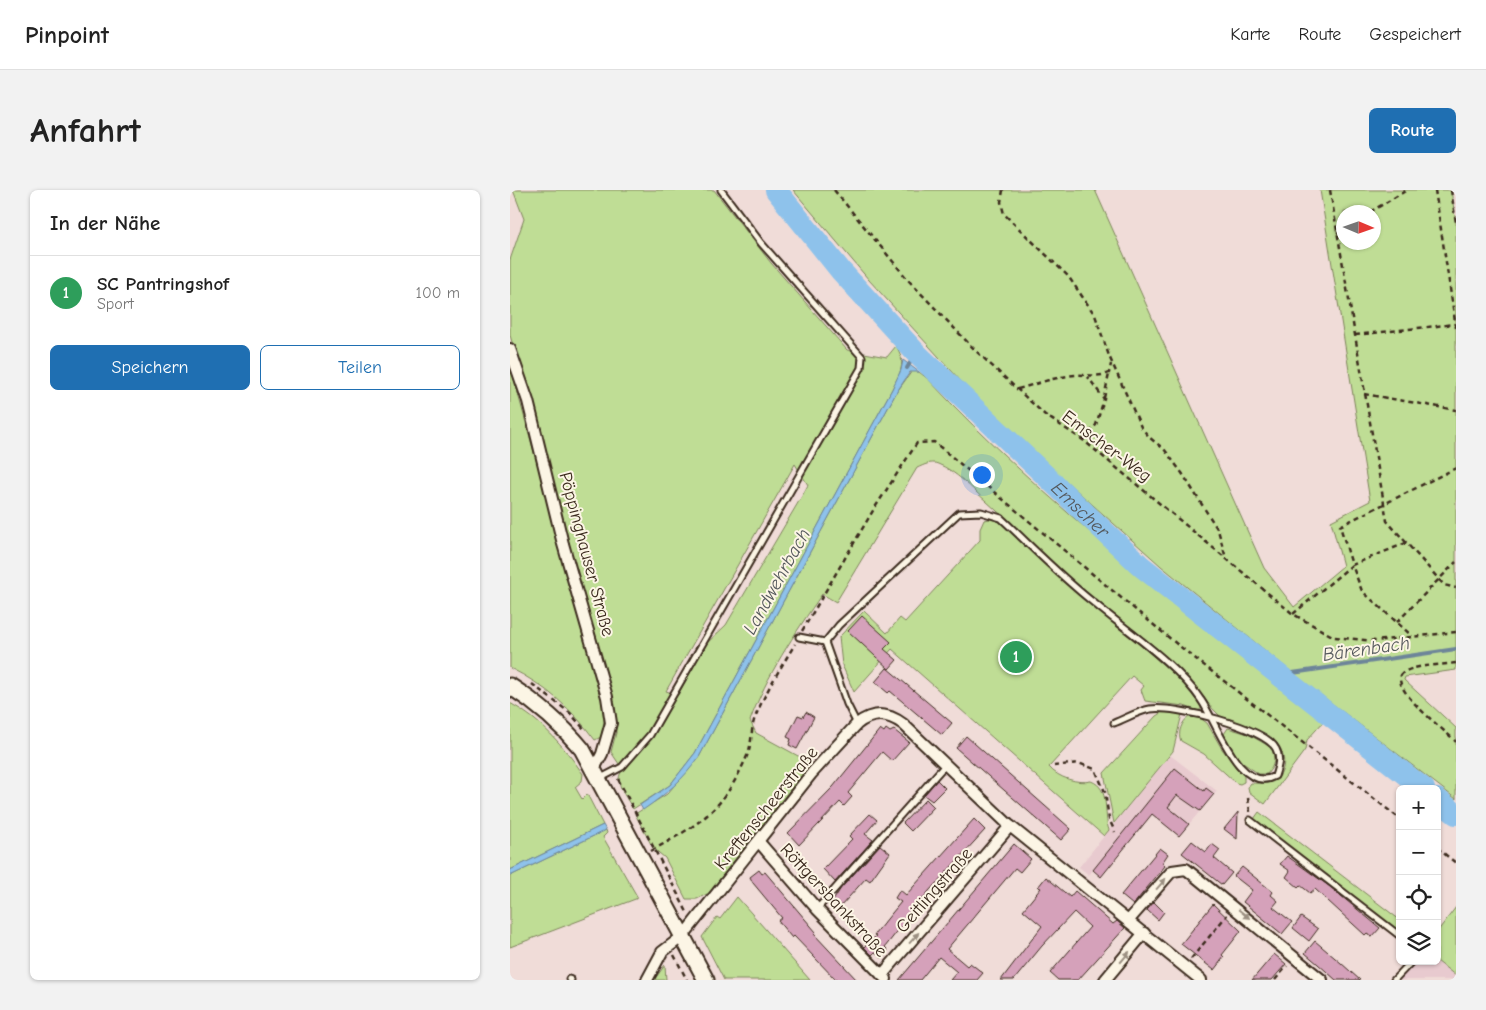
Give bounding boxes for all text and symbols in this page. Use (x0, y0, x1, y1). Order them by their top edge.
text: Pinpoint (25, 21, 109, 49)
text: Karte (1230, 24, 1270, 45)
text: Route (1298, 24, 1341, 45)
text: Gespeichert (1369, 24, 1461, 45)
button: Route (1369, 108, 1456, 153)
text: Anfahrt (30, 110, 141, 151)
north arrow (1336, 205, 1381, 250)
text: In der Nähe (50, 211, 160, 235)
text: SC Pantringshof (97, 273, 229, 295)
text: 1 (63, 284, 69, 302)
text: 100 m (416, 284, 460, 302)
text: Sport (97, 295, 134, 313)
button: Speichern (50, 345, 250, 390)
button: Teilen (260, 345, 460, 390)
street label: Emscher-Weg (1058, 406, 1156, 487)
your location (969, 462, 995, 488)
street label: Pöppinghauser Straße (555, 470, 619, 638)
water label: Emscher (1047, 477, 1115, 543)
water label: Landwehrbach (739, 525, 815, 638)
water label: Bärenbach (1321, 632, 1411, 666)
pin: 1 (1000, 638, 1032, 676)
street label: Kreftenscheerstraße (710, 742, 823, 874)
map controls (1396, 785, 1441, 965)
button: + (1396, 785, 1441, 830)
button: − (1396, 830, 1441, 875)
street label: Röttgersbankstraße (776, 839, 892, 961)
street label: Geitlingstraße (892, 843, 977, 937)
button: locate (1396, 875, 1441, 920)
one-way arrow (1155, 878, 1167, 890)
one-way arrow (1237, 909, 1250, 920)
button: layers (1396, 920, 1441, 965)
one-way arrow (908, 932, 919, 945)
one-way arrow (1119, 950, 1130, 963)

